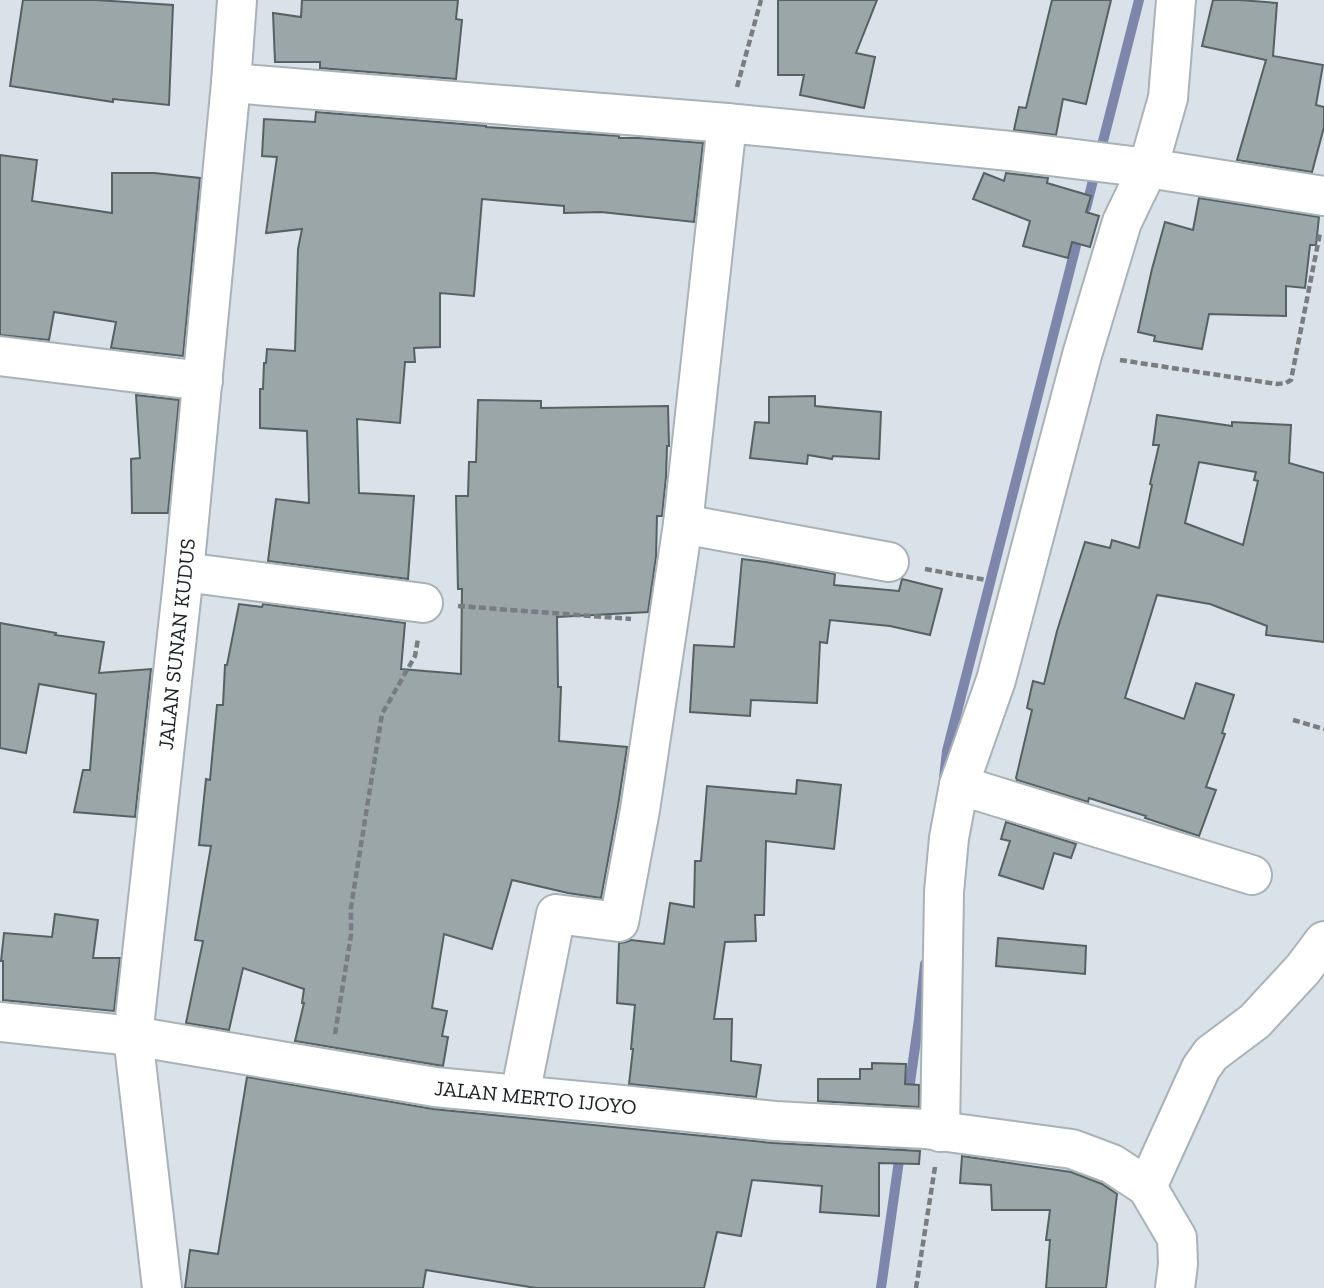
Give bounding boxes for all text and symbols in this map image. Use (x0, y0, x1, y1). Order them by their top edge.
street label: JALAN SUNAN KUDUS (152, 537, 200, 751)
street label: JALAN MERTO IJOYO (433, 1075, 638, 1119)

